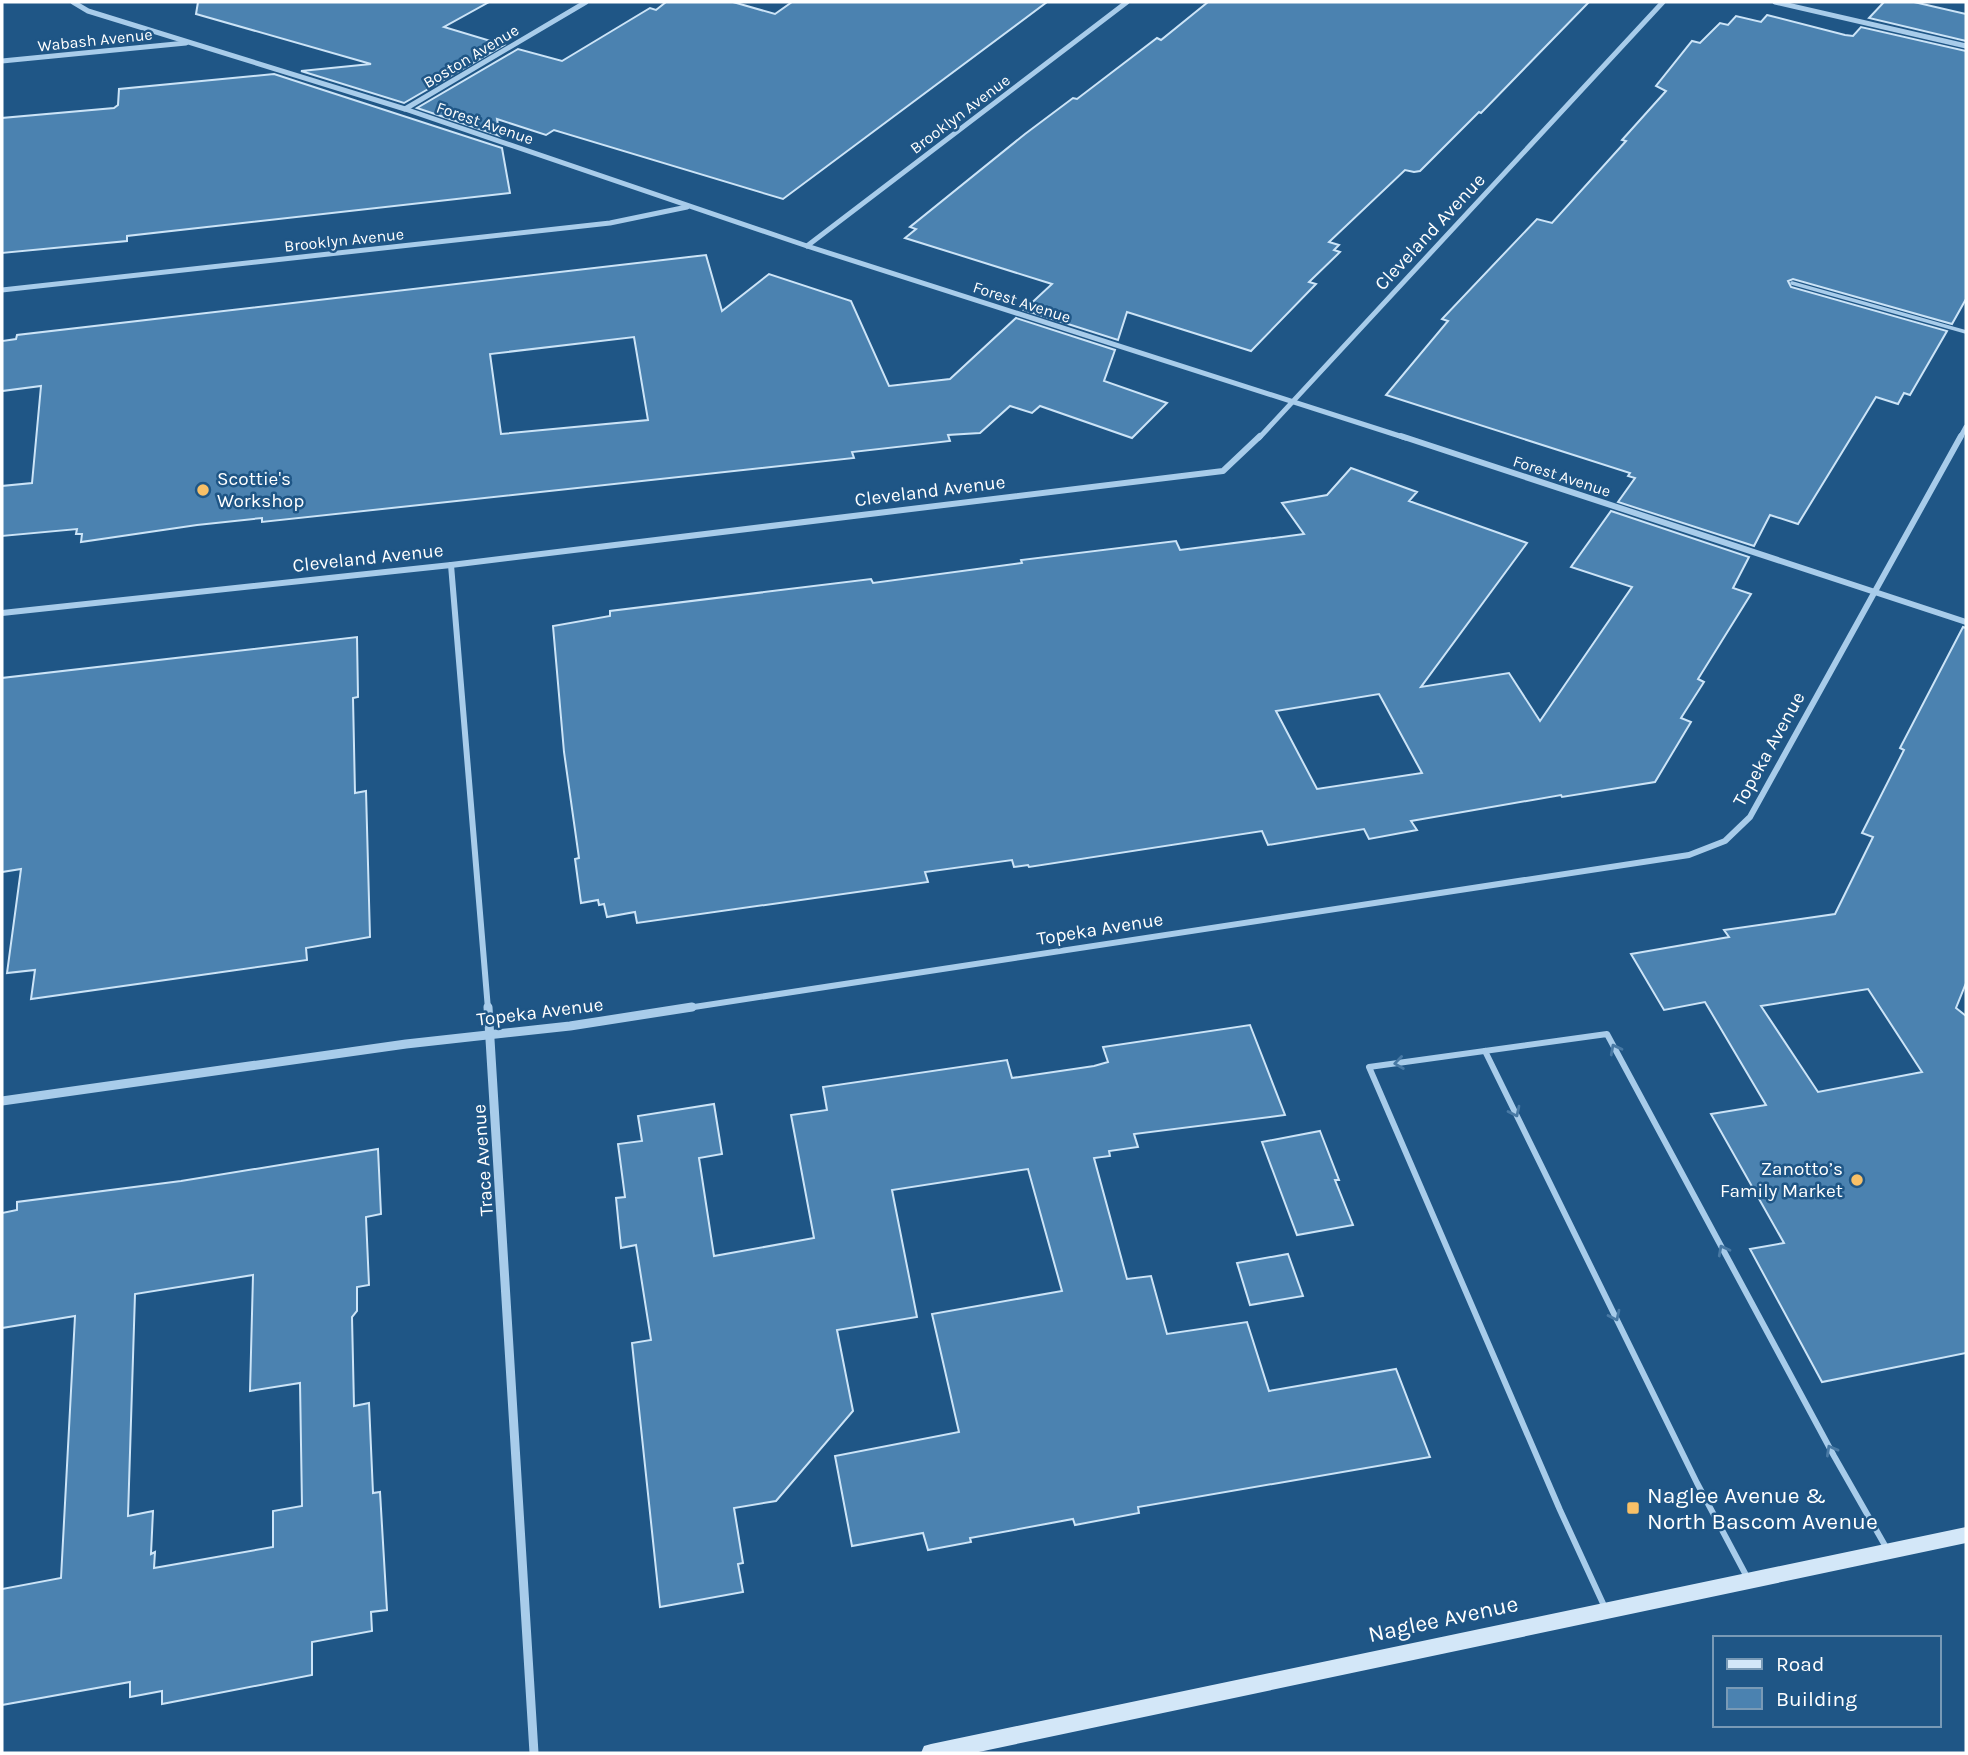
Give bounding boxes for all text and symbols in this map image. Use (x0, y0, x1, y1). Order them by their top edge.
street label: Boston Avenue (420, 20, 522, 92)
street label: Wabash Avenue (37, 25, 153, 55)
street label: Brooklyn Avenue (906, 70, 1014, 158)
street label: Forest Avenue (434, 97, 536, 149)
street label: Cleveland Avenue (1370, 169, 1490, 295)
street label: Brooklyn Avenue (283, 224, 405, 256)
street label: Forest Avenue (971, 277, 1073, 327)
street label: Forest Avenue (1511, 451, 1613, 501)
place label: Scottie's Workshop (217, 468, 304, 512)
street label: Cleveland Avenue (853, 471, 1007, 511)
marker: Scottie's Workshop (195, 482, 211, 498)
street label: Cleveland Avenue (291, 539, 445, 577)
street label: Topeka Avenue (1728, 688, 1810, 810)
street label: Topeka Avenue (1035, 908, 1165, 950)
street label: Topeka Avenue (475, 993, 605, 1031)
one-way arrow (1610, 1044, 1623, 1057)
one-way arrow (1393, 1055, 1405, 1070)
street label: Trace Avenue (468, 1103, 498, 1217)
one-way arrow (1506, 1105, 1520, 1117)
place label: Zanotto’s Family Market (1720, 1158, 1843, 1202)
marker: Zanotto’s Family Market (1849, 1172, 1865, 1188)
one-way arrow (1718, 1244, 1731, 1257)
one-way arrow (1607, 1309, 1621, 1321)
one-way arrow (1826, 1445, 1839, 1457)
place label: Naglee Avenue & North Bascom Avenue (1647, 1482, 1878, 1535)
marker: Naglee Avenue & North Bascom Avenue (1625, 1500, 1641, 1516)
street label: Naglee Avenue (1366, 1590, 1520, 1648)
legend (1713, 1636, 1940, 1727)
text: Road (1776, 1652, 1824, 1676)
text: Building (1776, 1687, 1857, 1711)

